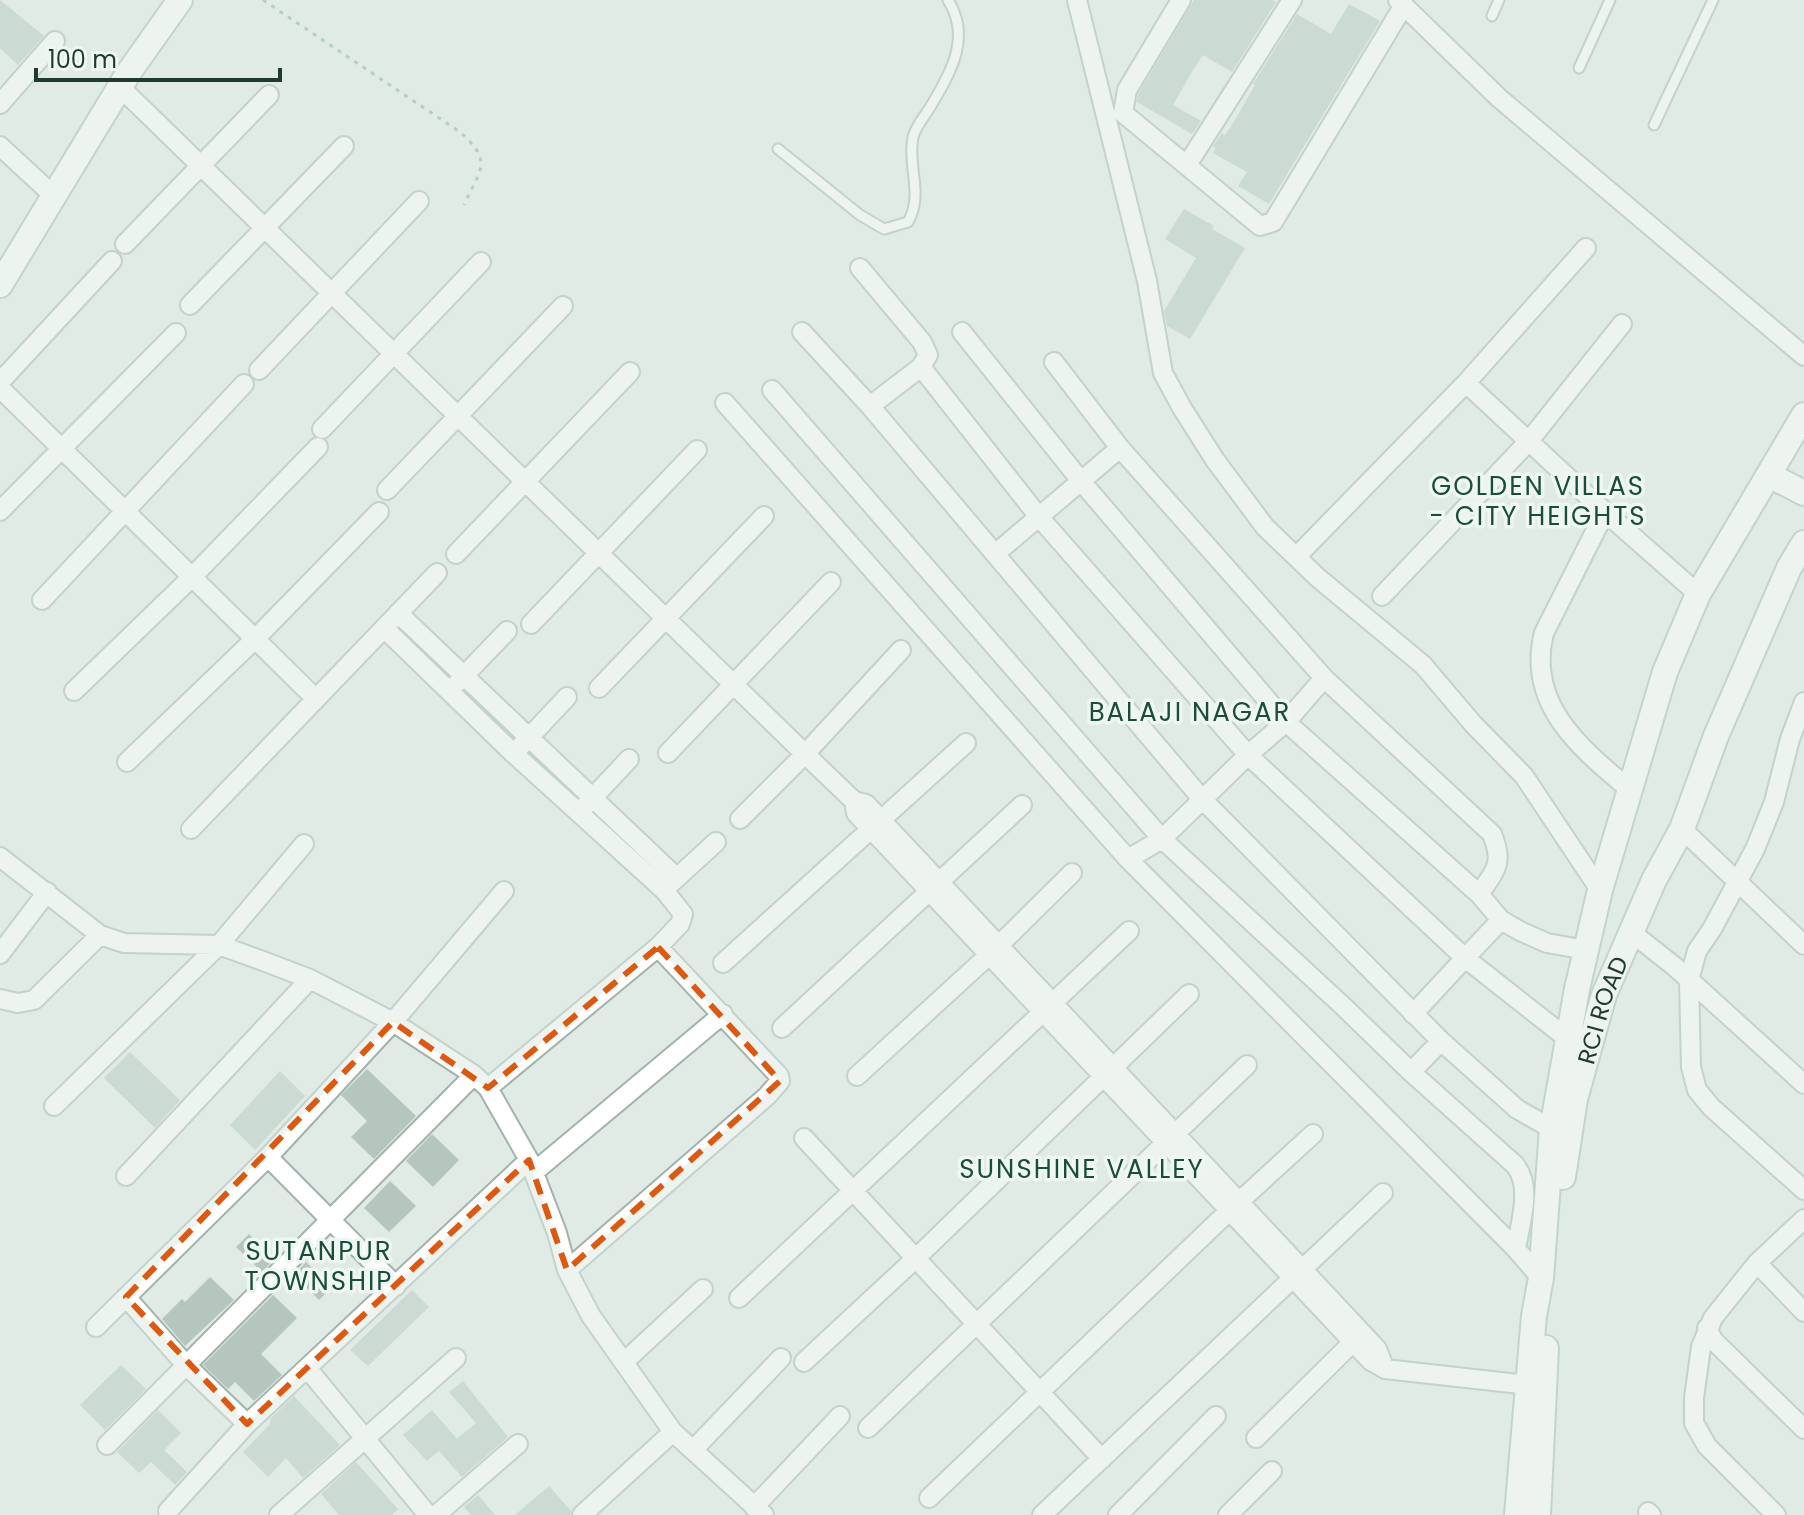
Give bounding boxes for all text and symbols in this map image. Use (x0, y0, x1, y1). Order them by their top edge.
scale bar (36, 32, 280, 82)
text: 100 m (48, 43, 117, 76)
district label: GOLDEN VILLAS - CITY HEIGHTS (1429, 468, 1647, 534)
district label: BALAJI NAGAR (1089, 694, 1291, 730)
street label: RCI ROAD (1569, 951, 1636, 1068)
district label: SUNSHINE VALLEY (959, 1151, 1205, 1187)
district label: SUTANPUR TOWNSHIP (245, 1233, 393, 1299)

